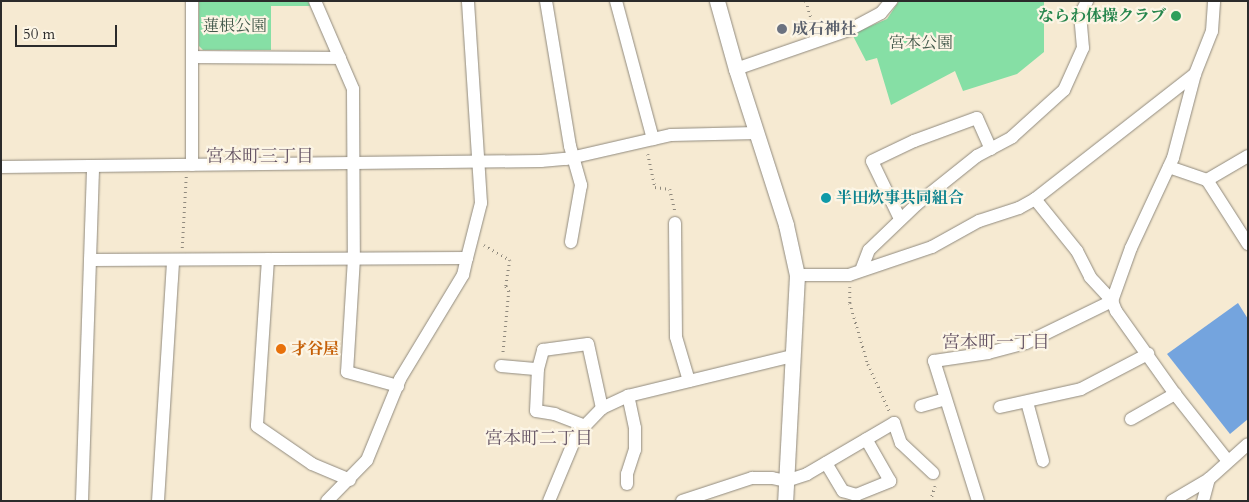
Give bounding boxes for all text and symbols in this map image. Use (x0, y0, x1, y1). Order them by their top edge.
place label: ならわ体操クラブ (1038, 6, 1166, 26)
marker: ならわ体操クラブ (1170, 10, 1182, 22)
scale bar (18, 15, 120, 47)
park label: 蓮根公園 (203, 16, 267, 36)
place label: 成石神社 (792, 19, 856, 39)
marker: 成石神社 (776, 23, 788, 35)
text: 50 m (23, 24, 55, 44)
park label: 宮本公園 (889, 33, 953, 53)
district label: 宮本町三丁目 (206, 146, 314, 168)
place label: 半田炊事共同組合 (836, 188, 964, 208)
marker: 半田炊事共同組合 (820, 192, 832, 204)
district label: 宮本町一丁目 (942, 332, 1050, 354)
place label: 才谷屋 (291, 339, 339, 359)
marker: 才谷屋 (275, 343, 287, 355)
district label: 宮本町二丁目 (485, 428, 593, 450)

